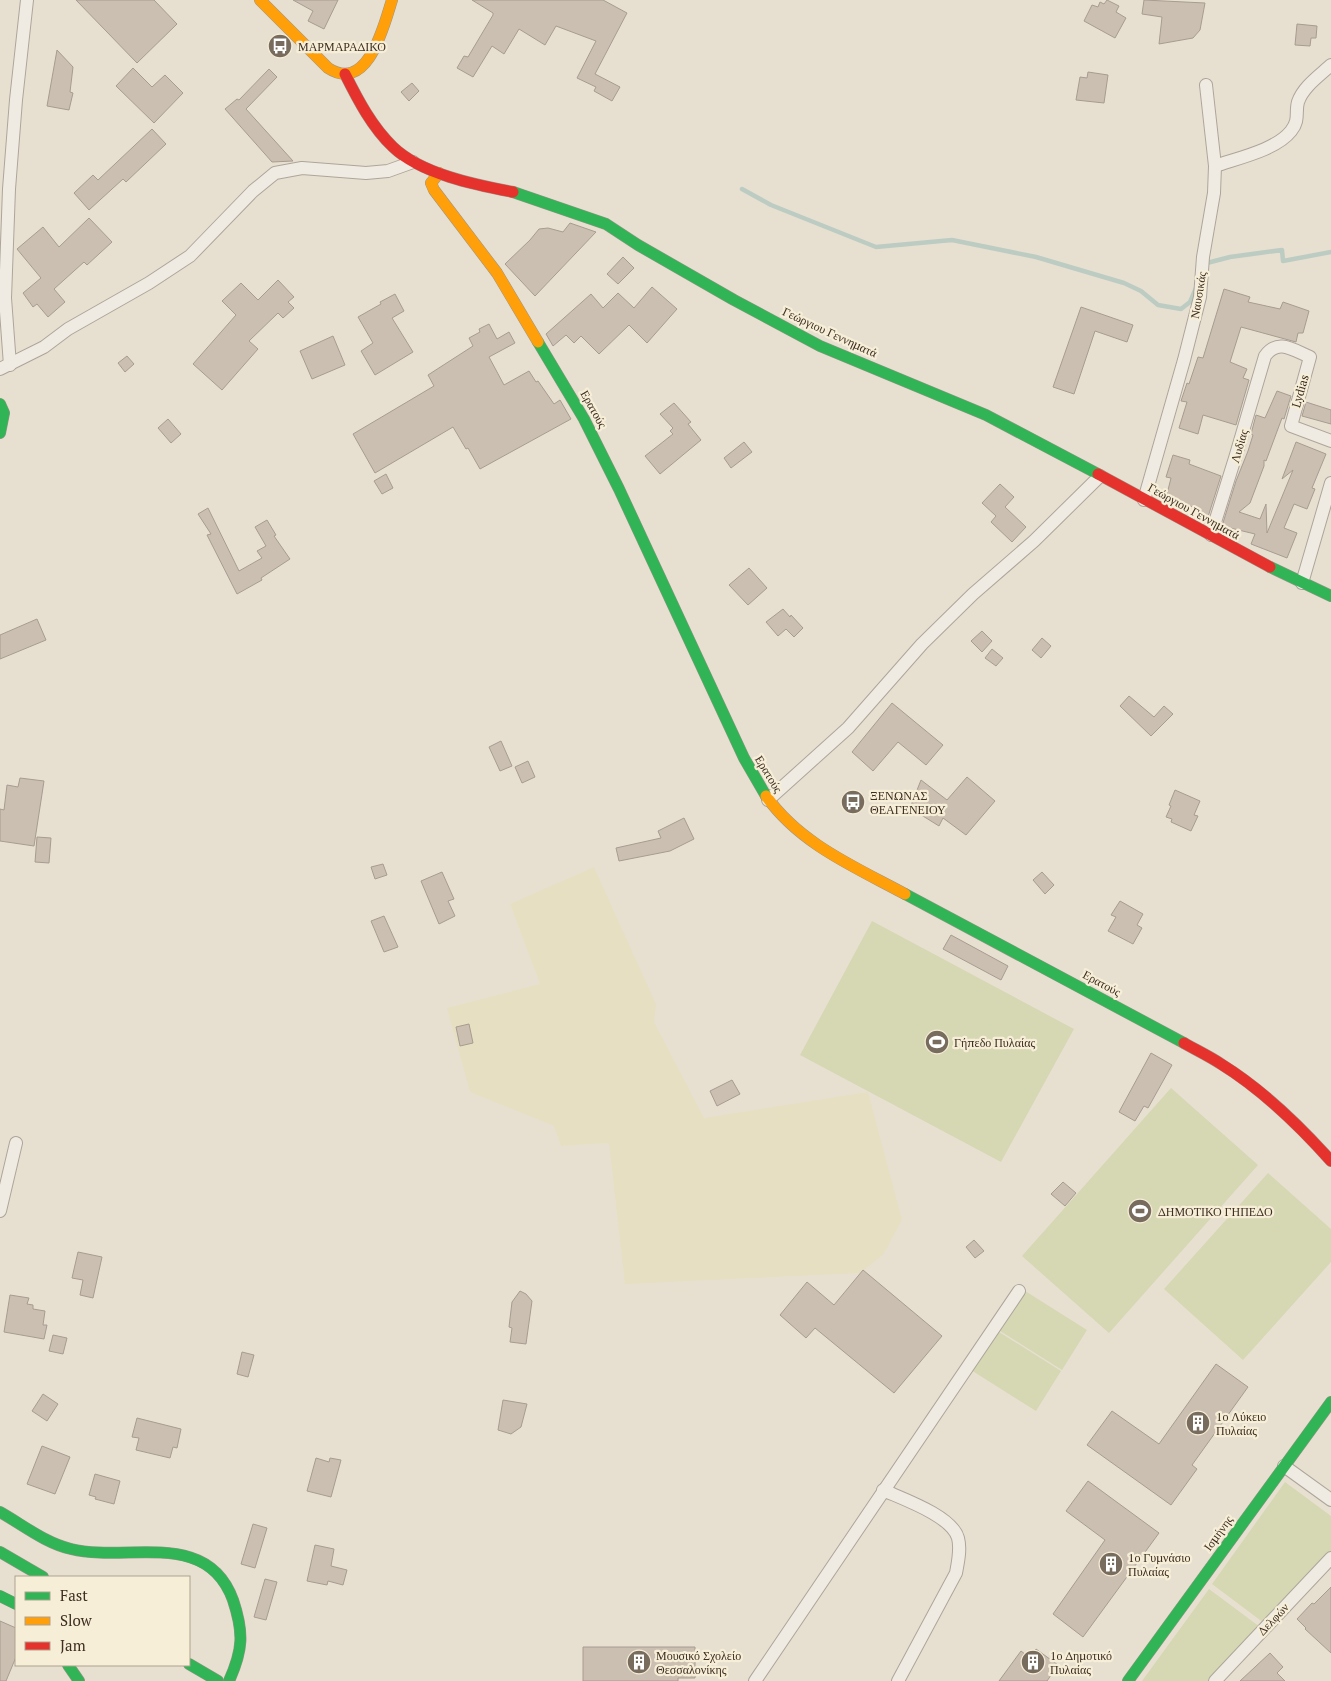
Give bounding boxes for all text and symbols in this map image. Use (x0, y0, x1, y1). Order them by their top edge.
bus stop icon: ΜΑΡΜΑΡΑΔΙΚΟ (267, 33, 293, 59)
place label: ΜΑΡΜΑΡΑΔΙΚΟ (298, 39, 386, 54)
street label: Ναυσικάς (1187, 270, 1209, 320)
street label: Γεώργιου Γεννηματά (780, 304, 880, 361)
street label: Lydias (1288, 373, 1312, 409)
street label: Ερατούς (577, 387, 611, 431)
street label: Λυδίας (1227, 427, 1251, 465)
street label: Γεώργιου Γεννηματά (1145, 480, 1243, 543)
street label: Ερατούς (752, 753, 786, 796)
place label: ΞΕΝΩΝΑΣ ΘΕΑΓΕΝΕΙΟΥ (870, 788, 946, 817)
bus stop icon: ΞΕΝΩΝΑΣ ΘΕΑΓΕΝΕΙΟΥ (840, 789, 866, 815)
street label: Ερατούς (1080, 967, 1124, 999)
sports icon: Γήπεδο Πυλαίας (924, 1029, 950, 1055)
place label: Γήπεδο Πυλαίας (954, 1035, 1035, 1050)
sports icon: ΔΗΜΟΤΙΚΟ ΓΗΠΕΔΟ (1127, 1198, 1153, 1224)
place label: ΔΗΜΟΤΙΚΟ ΓΗΠΕΔΟ (1158, 1204, 1273, 1219)
place label: 1ο Λύκειο Πυλαίας (1216, 1409, 1266, 1438)
building icon: 1ο Λύκειο Πυλαίας (1185, 1410, 1211, 1436)
street label: Ισμήνης (1200, 1512, 1236, 1554)
place label: 1ο Γυμνάσιο Πυλαίας (1128, 1550, 1191, 1579)
building icon: 1ο Γυμνάσιο Πυλαίας (1098, 1551, 1124, 1577)
legend (15, 1576, 190, 1666)
text: Fast (60, 1585, 88, 1605)
street label: Δελφών (1254, 1599, 1292, 1638)
text: Slow (60, 1610, 93, 1630)
text: Jam (60, 1635, 86, 1655)
place label: Μουσικό Σχολείο Θεσσαλονίκης (656, 1648, 741, 1677)
place label: 1ο Δημοτικό Πυλαίας (1050, 1648, 1112, 1677)
building icon: Μουσικό Σχολείο Θεσσαλονίκης (626, 1649, 652, 1675)
building icon: 1ο Δημοτικό Πυλαίας (1020, 1649, 1046, 1675)

